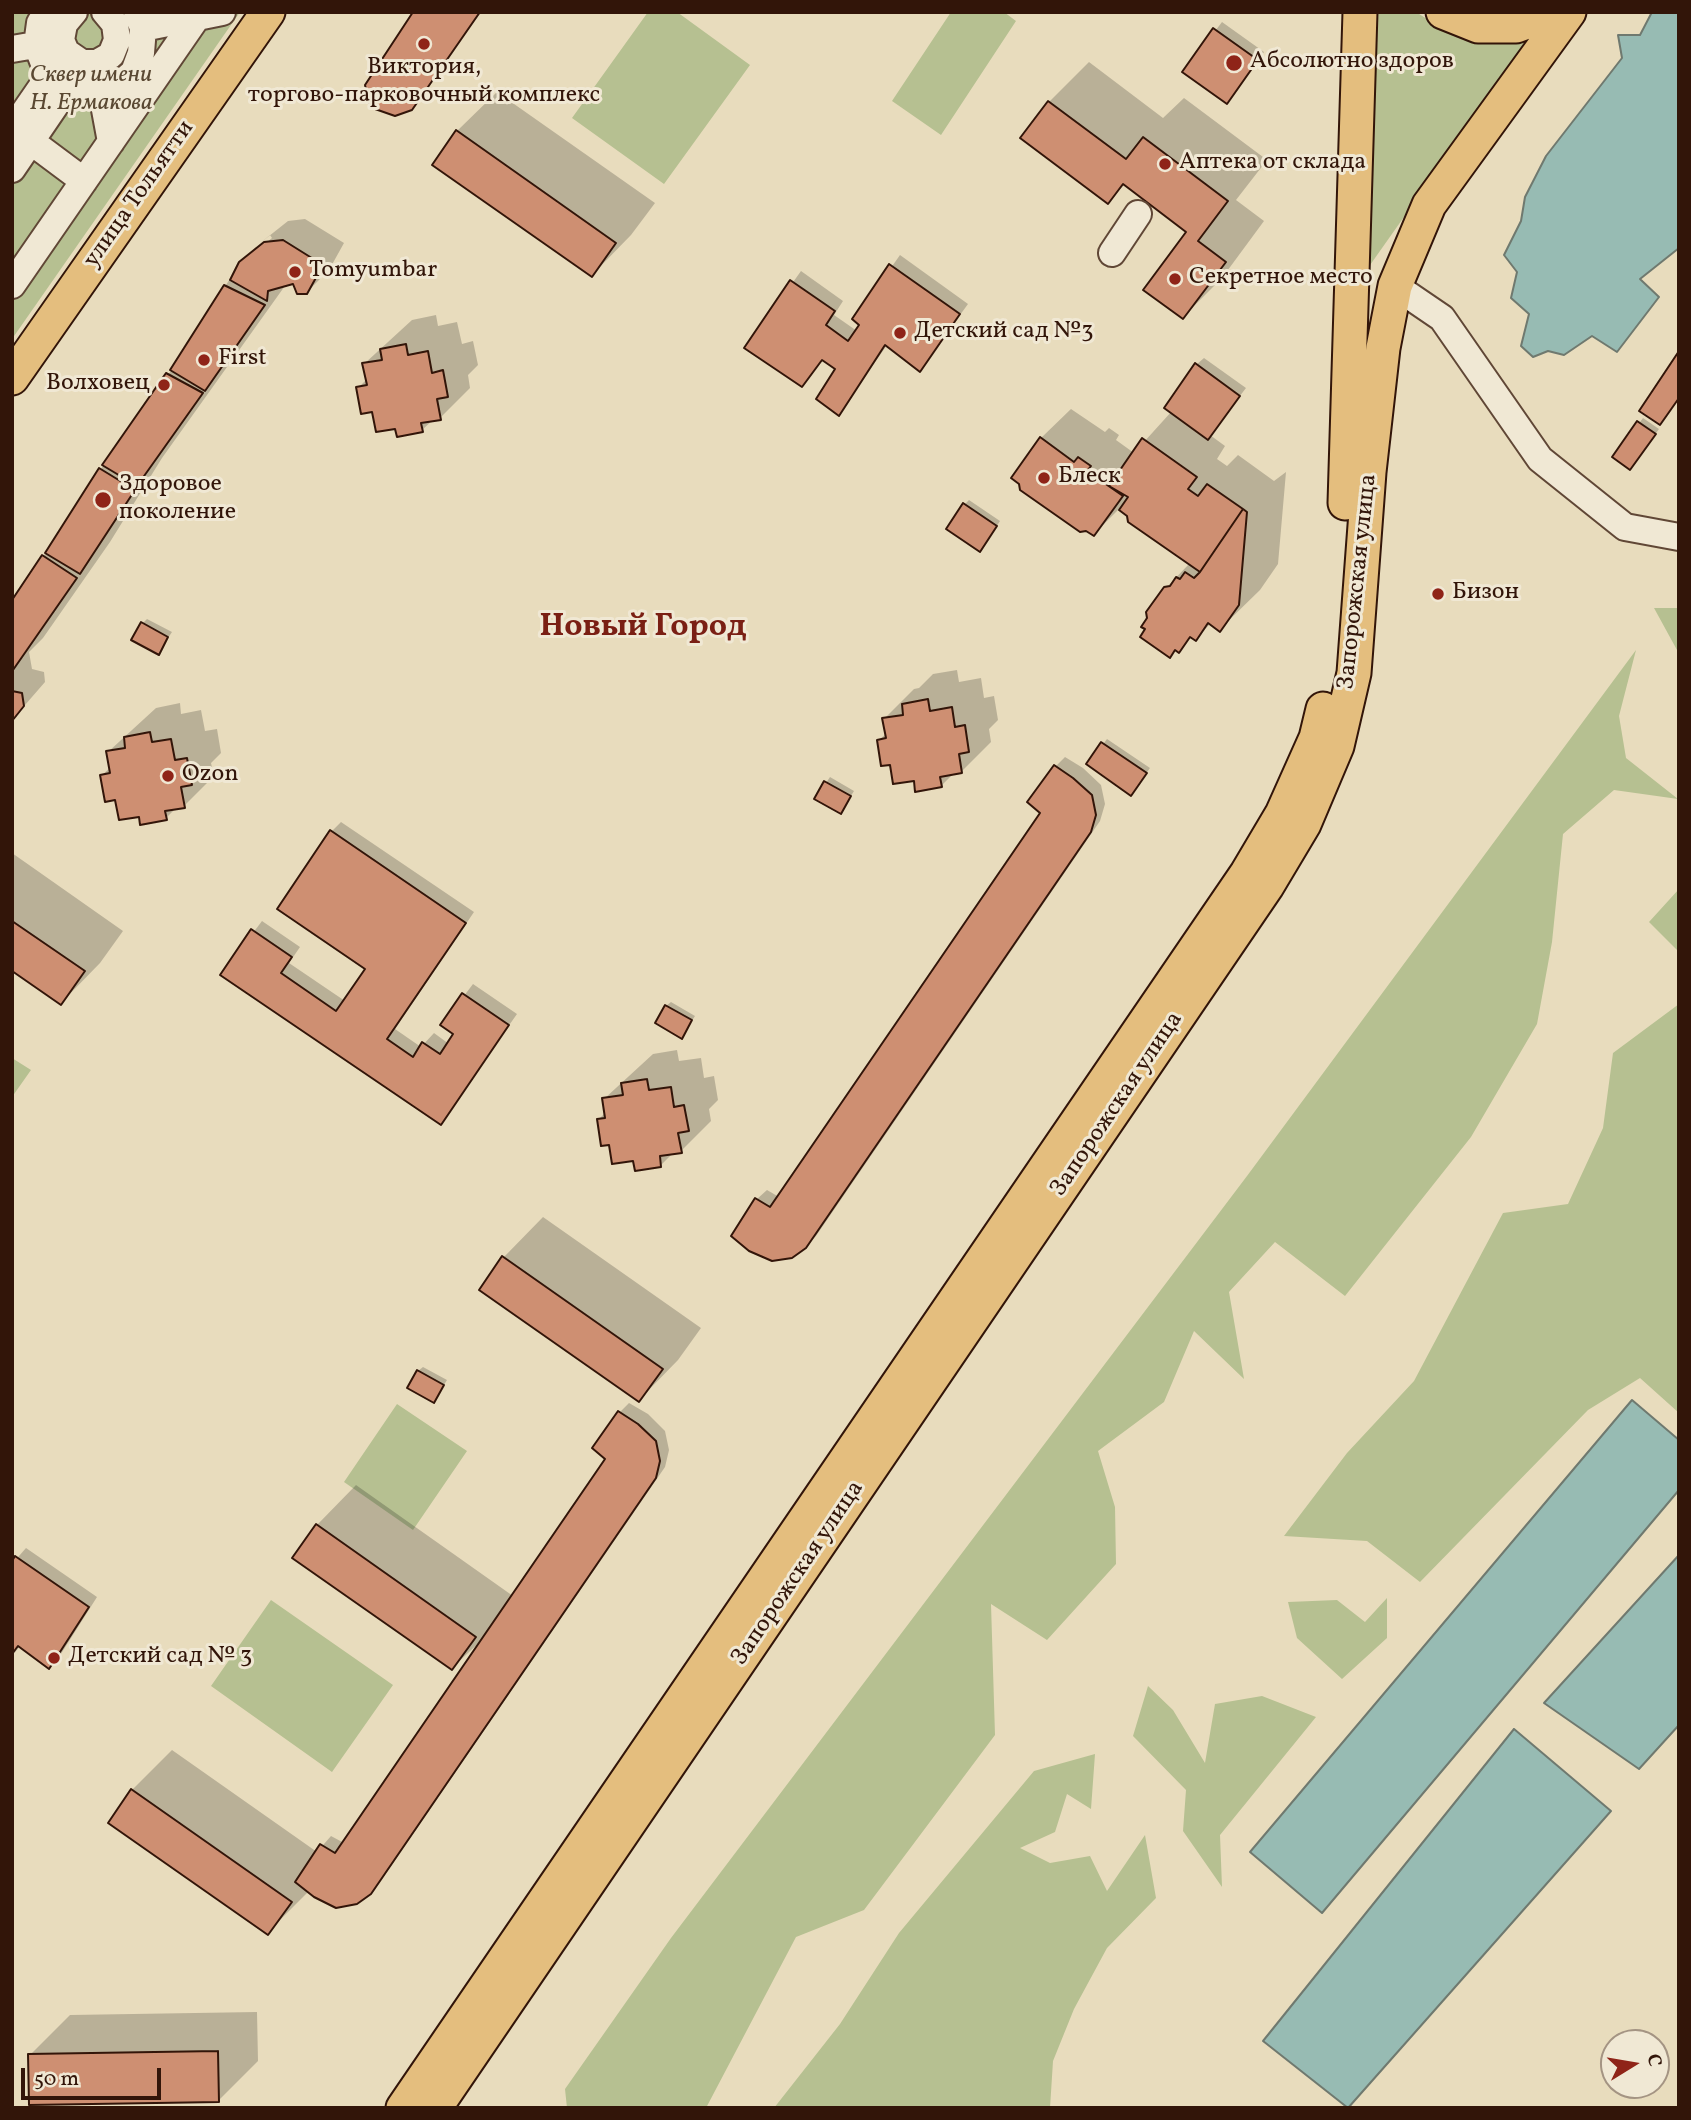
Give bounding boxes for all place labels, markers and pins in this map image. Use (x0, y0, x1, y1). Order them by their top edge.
marker: Виктория, торгово-парковочный комплекс (416, 36, 432, 52)
place label: Абсолютно здоров (1250, 49, 1454, 77)
marker: Абсолютно здоров (1224, 53, 1244, 73)
place label: Виктория, торгово-парковочный комплекс (248, 55, 600, 111)
place label: Аптека от склада (1179, 150, 1366, 178)
marker: Аптека от склада (1157, 156, 1173, 172)
place label: Tomyumbar (309, 258, 437, 286)
marker: Tomyumbar (287, 264, 303, 280)
place label: Секретное место (1189, 265, 1373, 293)
marker: Секретное место (1167, 271, 1183, 287)
place label: Детский сад №3 (914, 319, 1094, 347)
marker: Детский сад №3 (892, 325, 908, 341)
place label: First (218, 346, 267, 374)
marker: First (196, 352, 212, 368)
place label: Волховец (46, 371, 150, 399)
marker: Волховец (156, 377, 172, 393)
place label: Блеск (1058, 464, 1121, 492)
marker: Блеск (1036, 470, 1052, 486)
place label: Здоровое поколение (119, 472, 236, 528)
marker: Здоровое поколение (93, 490, 113, 510)
place label: Бизон (1452, 580, 1519, 608)
marker: Бизон (1430, 586, 1446, 602)
place label: Ozon (182, 762, 239, 790)
marker: Ozon (160, 768, 176, 784)
place label: Детский сад № 3 (68, 1644, 252, 1672)
marker: Детский сад № 3 (46, 1650, 62, 1666)

